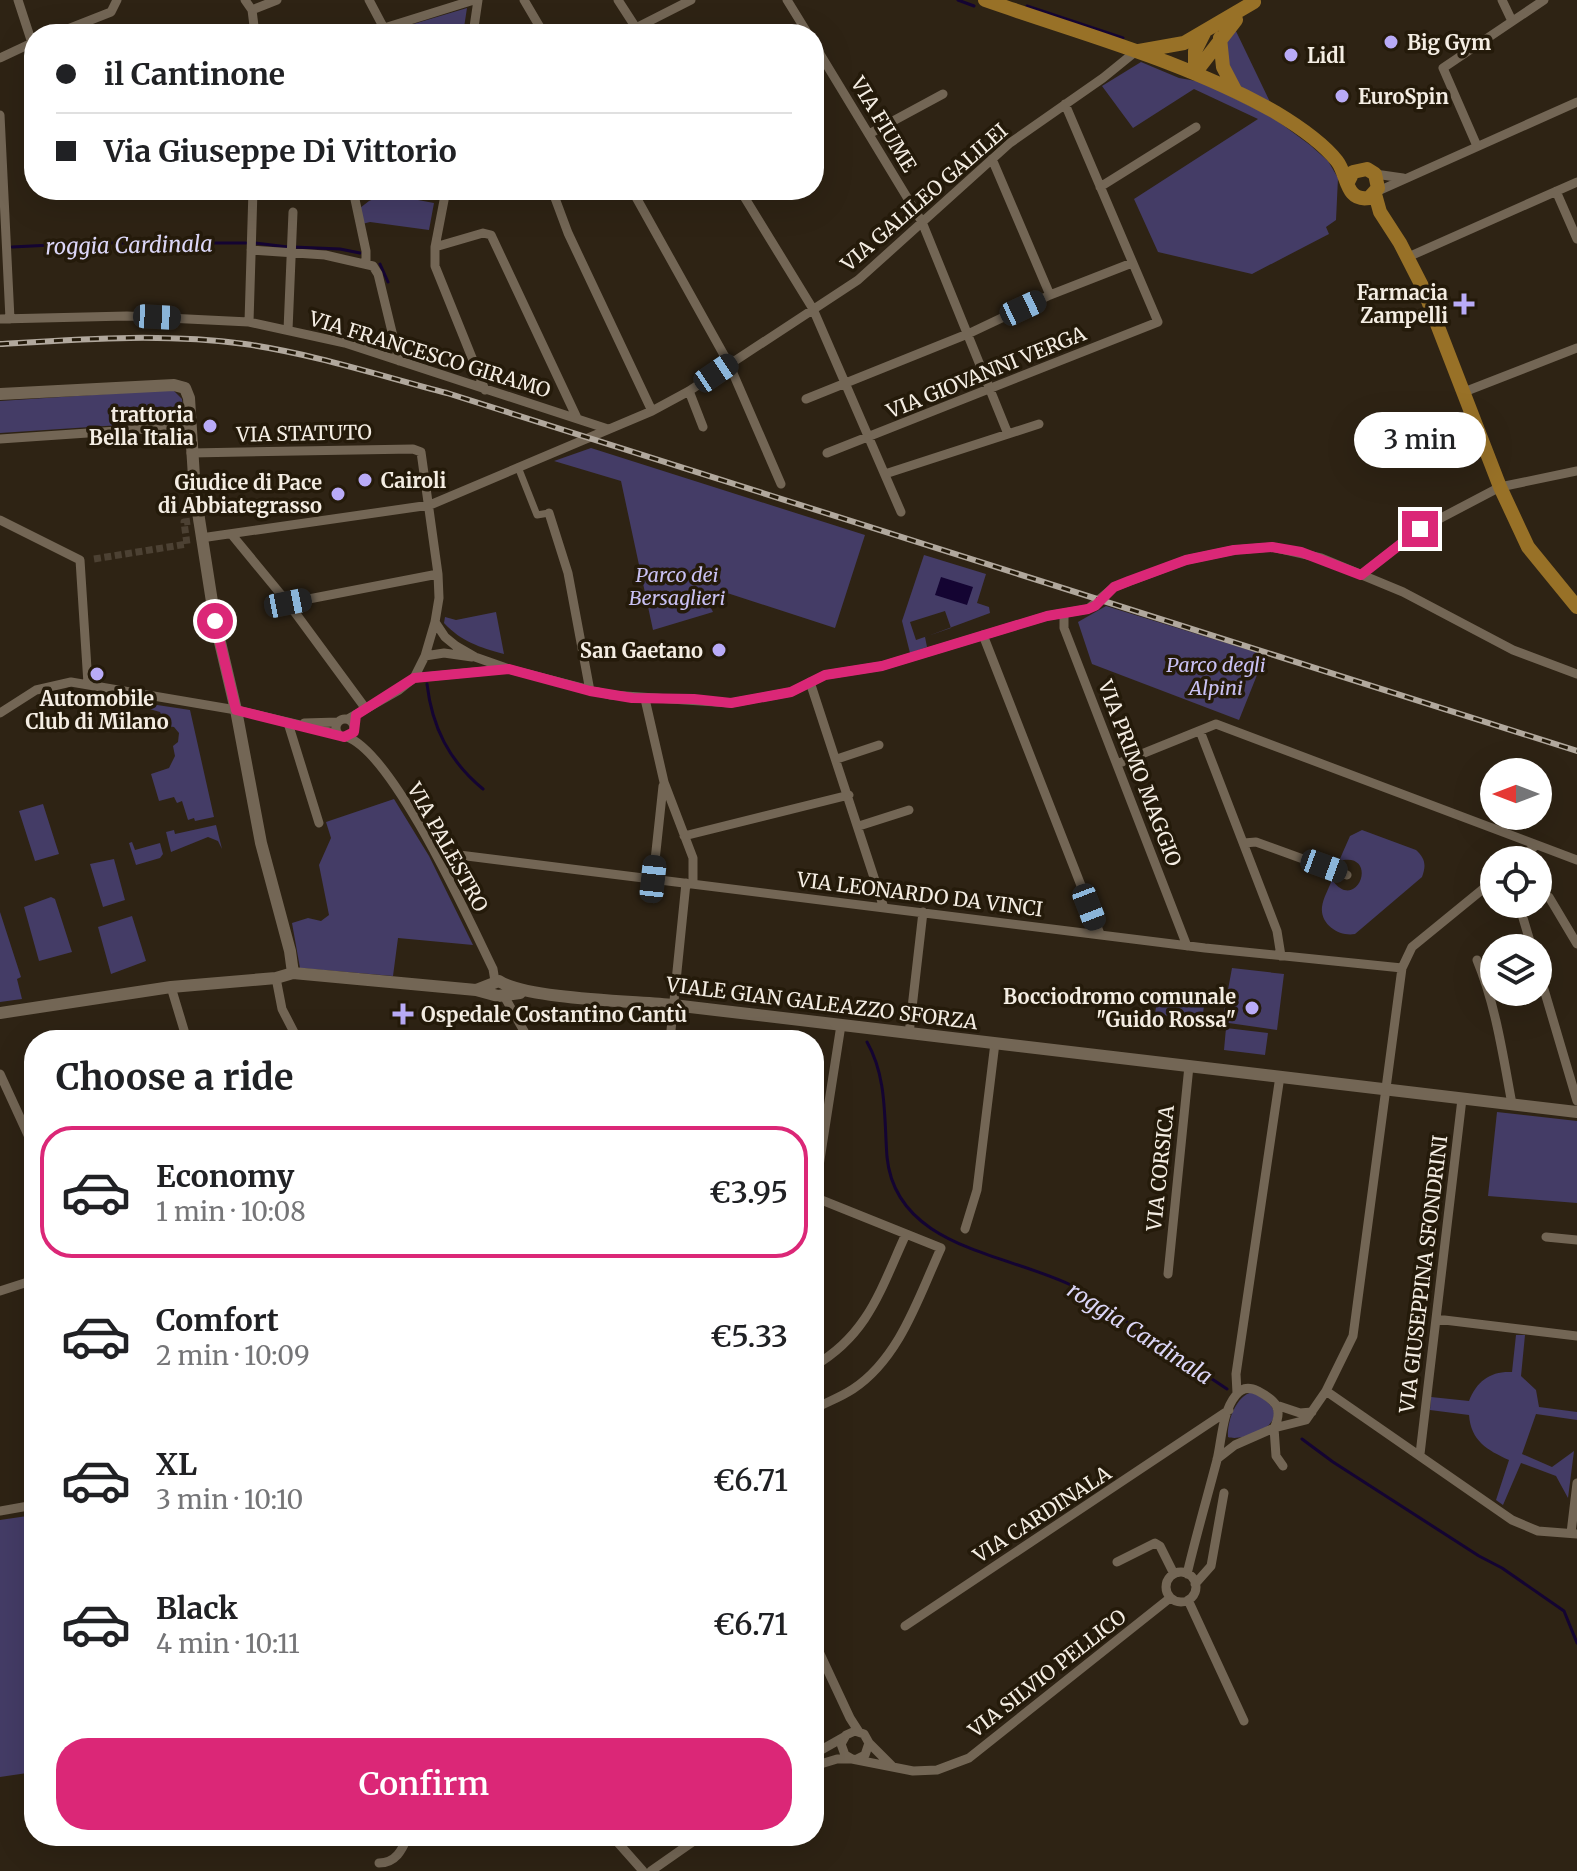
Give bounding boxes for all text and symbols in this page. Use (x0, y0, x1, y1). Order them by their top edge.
place label: Big Gym (1407, 30, 1491, 55)
marker: Big Gym (1382, 33, 1400, 51)
place label: Lidl (1307, 43, 1346, 68)
marker: Lidl (1282, 46, 1300, 64)
text: il Cantinone (104, 55, 285, 93)
street label: VIA FIUME (845, 71, 922, 176)
place label: EuroSpin (1358, 84, 1449, 109)
marker: EuroSpin (1333, 87, 1351, 105)
street label: VIA GALILEO GALILEI (835, 118, 1012, 277)
text: Via Giuseppe Di Vittorio (104, 132, 457, 170)
water label: roggia Cardinala (45, 230, 213, 260)
place label: Farmacia Zampelli (1356, 280, 1448, 328)
car (996, 287, 1050, 329)
marker: Farmacia Zampelli (1455, 295, 1473, 313)
car (132, 304, 182, 330)
street label: VIA FRANCESCO GIRAMO (305, 305, 554, 403)
street label: VIA GIOVANNI VERGA (882, 320, 1090, 424)
car (689, 350, 743, 396)
place label: trattoria Bella Italia (89, 402, 194, 450)
callout: 3 min (1354, 413, 1486, 469)
marker: trattoria Bella Italia (201, 417, 219, 435)
street label: VIA STATUTO (235, 419, 372, 447)
text: 3 min (1384, 423, 1456, 456)
place label: Cairoli (381, 468, 446, 493)
place label: Giudice di Pace di Abbiategrasso (158, 470, 322, 518)
marker: Cairoli (356, 471, 374, 489)
marker: Giudice di Pace di Abbiategrasso (329, 485, 347, 503)
route end (1402, 511, 1438, 547)
park label: Parco dei Bersaglieri (629, 562, 725, 610)
car (262, 587, 314, 619)
route start (197, 603, 233, 639)
place label: San Gaetano (580, 638, 703, 663)
marker: San Gaetano (710, 641, 728, 659)
park label: Parco degli Alpini (1166, 652, 1266, 700)
marker: Automobile Club di Milano (88, 665, 106, 683)
street label: VIA PRIMO MAGGIO (1093, 675, 1187, 870)
place label: Automobile Club di Milano (25, 686, 169, 734)
north arrow (1480, 758, 1552, 830)
map controls (1480, 758, 1552, 1006)
street label: VIA PALESTRO (402, 777, 494, 916)
button: locate (1480, 846, 1552, 918)
car (1297, 847, 1351, 885)
car (639, 854, 667, 904)
street label: VIA LEONARDO DA VINCI (795, 866, 1044, 921)
car (1069, 880, 1109, 934)
button: layers (1480, 934, 1552, 1006)
street label: VIALE GIAN GALEAZZO SFORZA (664, 971, 980, 1035)
place label: Bocciodromo comunale "Guido Rossa" (1003, 984, 1236, 1032)
marker: Bocciodromo comunale "Guido Rossa" (1243, 999, 1261, 1017)
place label: Ospedale Costantino Cantù (421, 1002, 687, 1027)
marker: Ospedale Costantino Cantù (392, 1003, 414, 1025)
text: Choose a ride (56, 1055, 293, 1100)
street label: VIA CORSICA (1141, 1103, 1179, 1233)
street label: VIA GIUSEPPINA SFONDRINI (1393, 1134, 1452, 1415)
icon: car (60, 1156, 132, 1228)
text: Economy (156, 1157, 294, 1195)
text: €3.95 (709, 1173, 788, 1211)
text: 1 min · 10:08 (156, 1195, 306, 1228)
water label: roggia Cardinala (1062, 1276, 1218, 1390)
icon: car (60, 1300, 132, 1372)
text: Comfort (156, 1301, 279, 1339)
text: €5.33 (710, 1317, 788, 1355)
text: 2 min · 10:09 (156, 1339, 310, 1372)
icon: car (60, 1444, 132, 1516)
text: XL (156, 1445, 197, 1483)
street label: VIA CARDINALA (968, 1460, 1116, 1568)
text: €6.71 (713, 1461, 788, 1499)
text: 3 min · 10:10 (156, 1483, 303, 1516)
icon: car (60, 1588, 132, 1660)
text: Black (156, 1589, 238, 1627)
street label: VIA SILVIO PELLICO (962, 1604, 1131, 1743)
text: €6.71 (713, 1605, 788, 1643)
text: 4 min · 10:11 (156, 1627, 300, 1660)
button: Confirm (56, 1738, 792, 1830)

